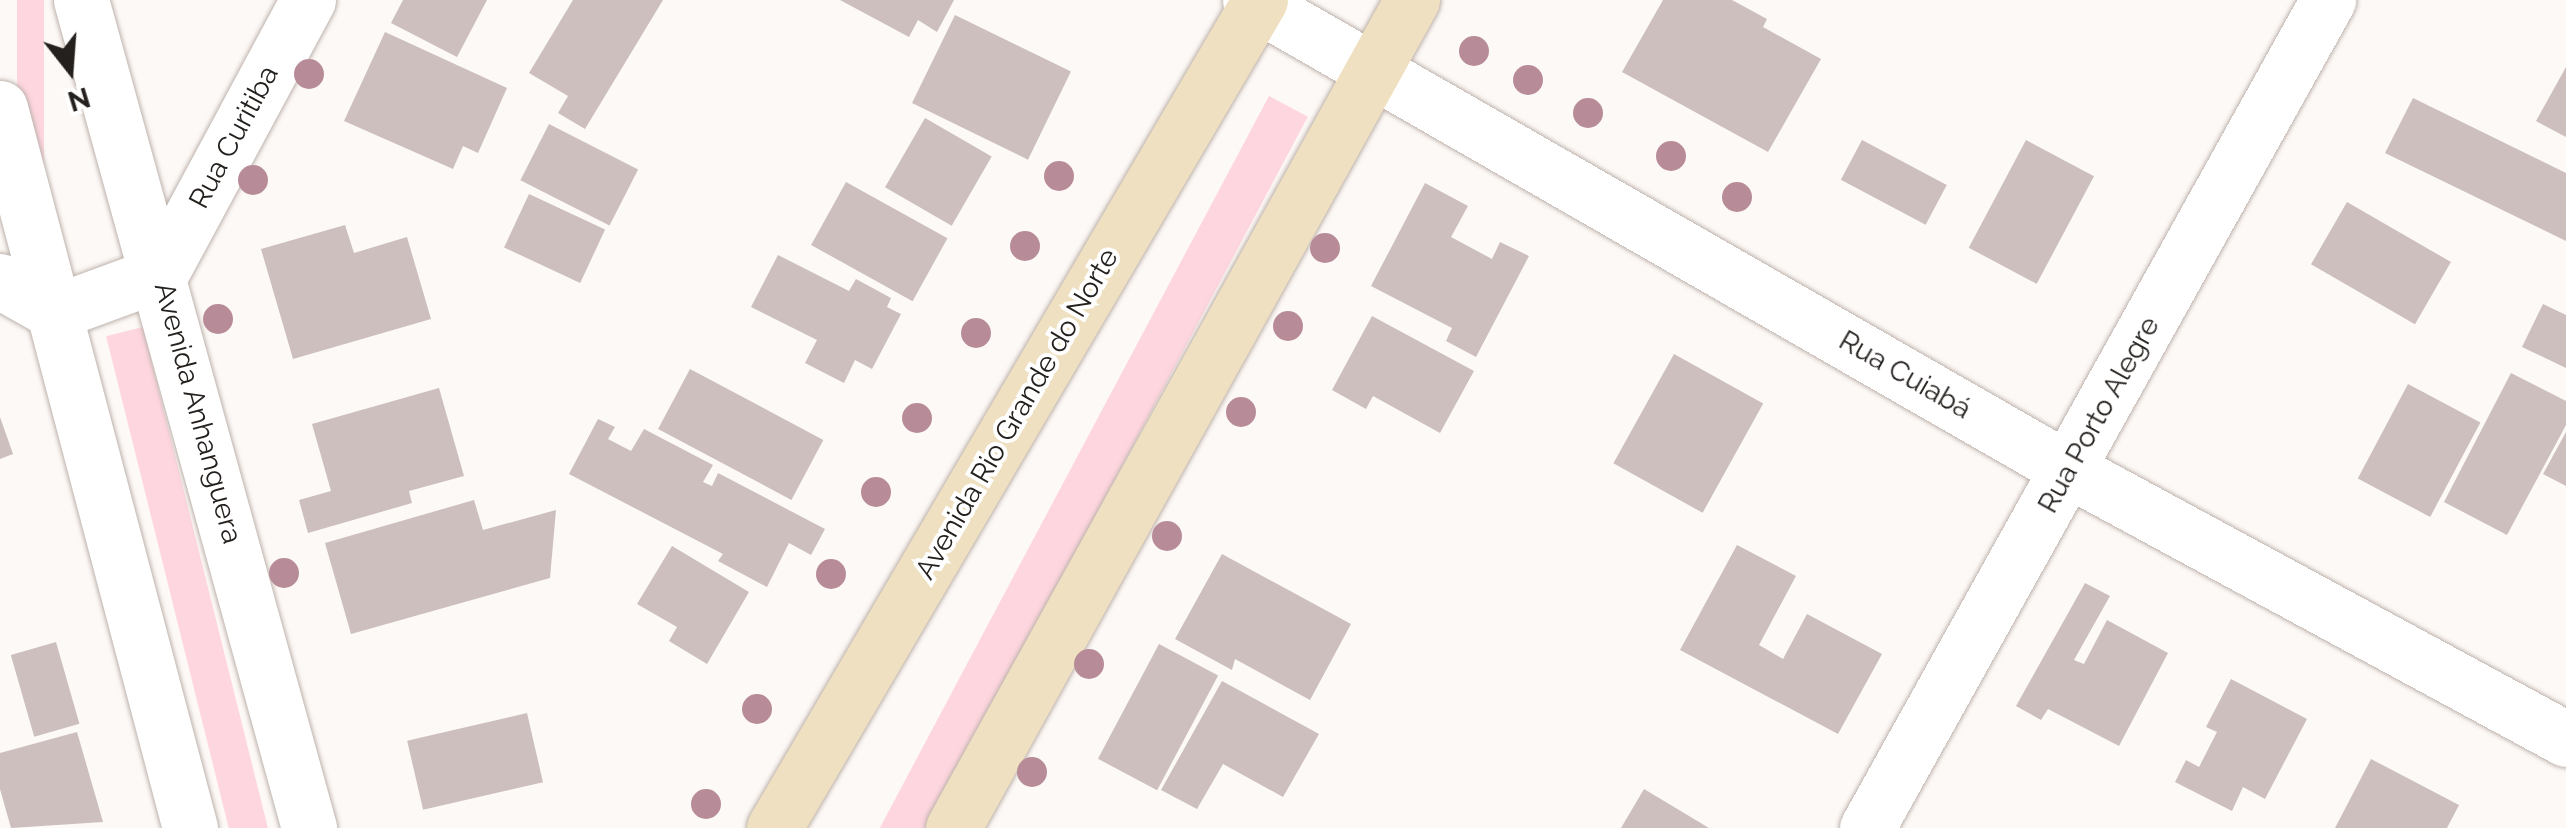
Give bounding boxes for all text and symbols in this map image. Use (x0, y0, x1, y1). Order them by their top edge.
north arrow (20, 20, 120, 120)
street label: Rua Curitiba (182, 60, 286, 214)
text: N (64, 80, 94, 118)
street label: Avenida Rio Grande do Norte (908, 243, 1126, 585)
street label: Avenida Anhanguera (147, 278, 249, 548)
street label: Rua Porto Alegre (2031, 311, 2167, 519)
street label: Rua Cuiabá (1833, 324, 1977, 426)

